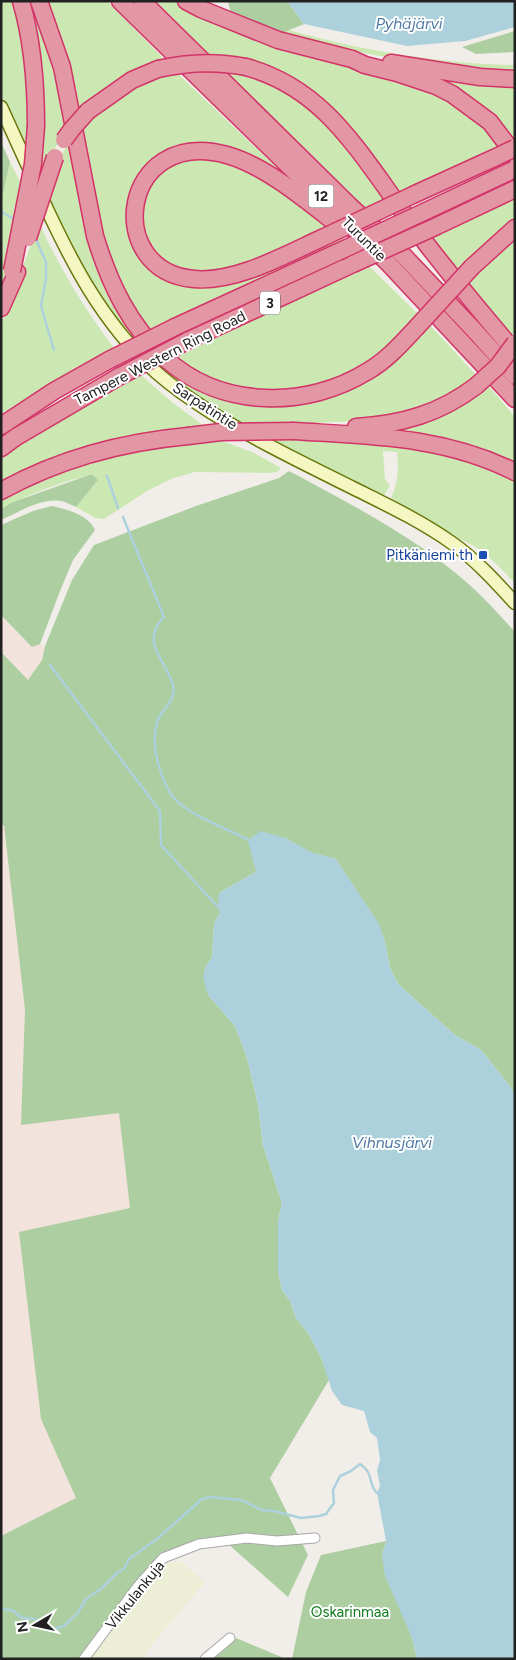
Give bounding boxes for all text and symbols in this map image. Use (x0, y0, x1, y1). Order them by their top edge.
water label: Pyhäjärvi (376, 14, 443, 33)
road number: 12 (308, 185, 334, 208)
street label: Turuntie (338, 213, 390, 265)
road number: 3 (260, 292, 280, 314)
street label: Tampere Western Ring Road (71, 307, 249, 409)
street label: Sarpatintie (169, 378, 241, 434)
place label: Pitkäniemi th (386, 546, 473, 564)
marker: Pitkäniemi th (477, 549, 489, 561)
water label: Vihnusjärvi (352, 1133, 432, 1152)
street label: Vikkulankuja (102, 1557, 168, 1633)
north arrow (10, 1600, 60, 1650)
park label: Oskarinmaa (311, 1603, 389, 1621)
text: N (13, 1620, 32, 1634)

